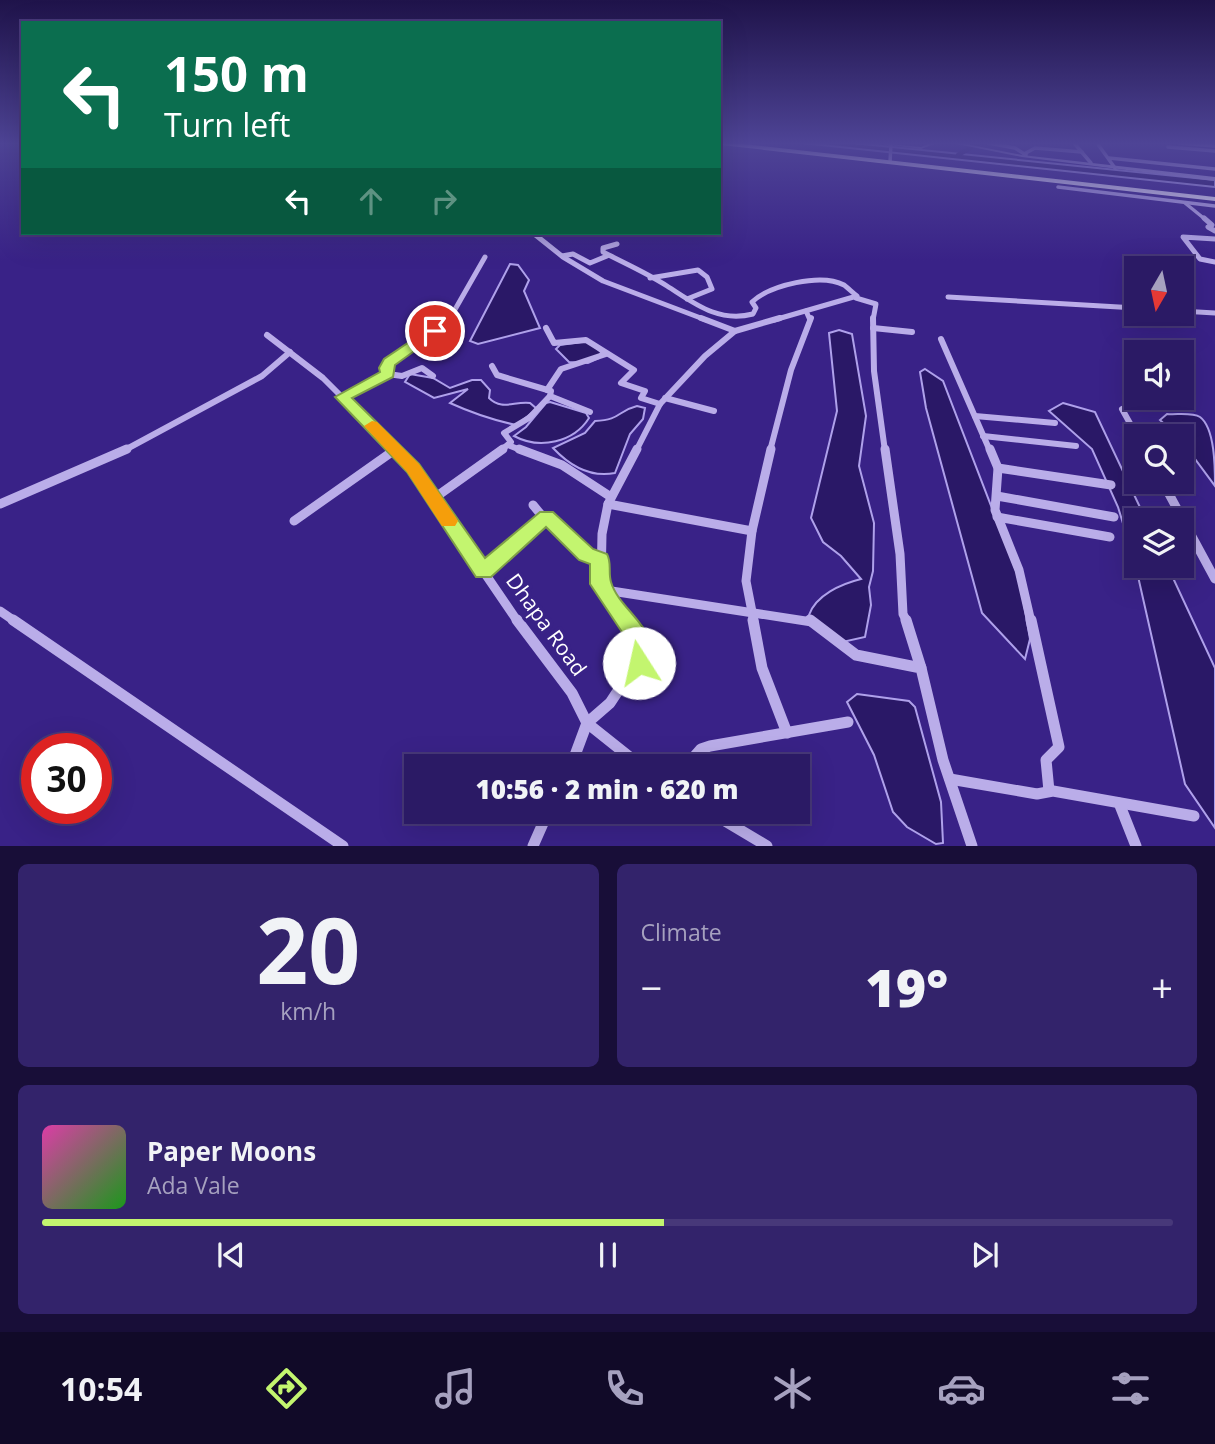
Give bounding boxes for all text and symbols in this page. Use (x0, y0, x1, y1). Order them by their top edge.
text: 150 m (164, 40, 309, 106)
icon: left (49, 49, 140, 140)
text: Turn left (164, 103, 290, 146)
icon: left (279, 182, 317, 220)
icon: ahead (352, 182, 390, 220)
icon: right (425, 182, 463, 220)
north arrow (1124, 256, 1194, 326)
map controls (1124, 256, 1194, 578)
pin (405, 301, 465, 361)
icon: arrive (416, 312, 454, 350)
button: sound (1124, 340, 1194, 410)
button: search (1124, 424, 1194, 494)
button: layers (1124, 508, 1194, 578)
street label: Dhapa Road (500, 568, 593, 681)
position arrow (602, 626, 676, 700)
speed limit sign: 30 (21, 733, 112, 824)
text: 10:56 · 2 min · 620 m (476, 771, 738, 807)
text: 20 (256, 887, 360, 1011)
text: Climate (641, 916, 722, 948)
text: 19° (865, 951, 948, 1022)
text: − (641, 961, 662, 1013)
text: + (1151, 961, 1173, 1013)
text: km/h (280, 995, 336, 1027)
text: Paper Moons (147, 1133, 316, 1169)
text: Ada Vale (147, 1169, 240, 1201)
icon: previous (212, 1236, 250, 1274)
icon: pause (589, 1236, 627, 1274)
icon: next (966, 1236, 1004, 1274)
icon: directions (262, 1364, 311, 1413)
icon: music (431, 1364, 480, 1413)
icon: phone (600, 1364, 649, 1413)
icon: climate (768, 1364, 817, 1413)
icon: car (937, 1364, 986, 1413)
icon: filters (1106, 1364, 1155, 1413)
text: 10:54 (60, 1367, 142, 1410)

